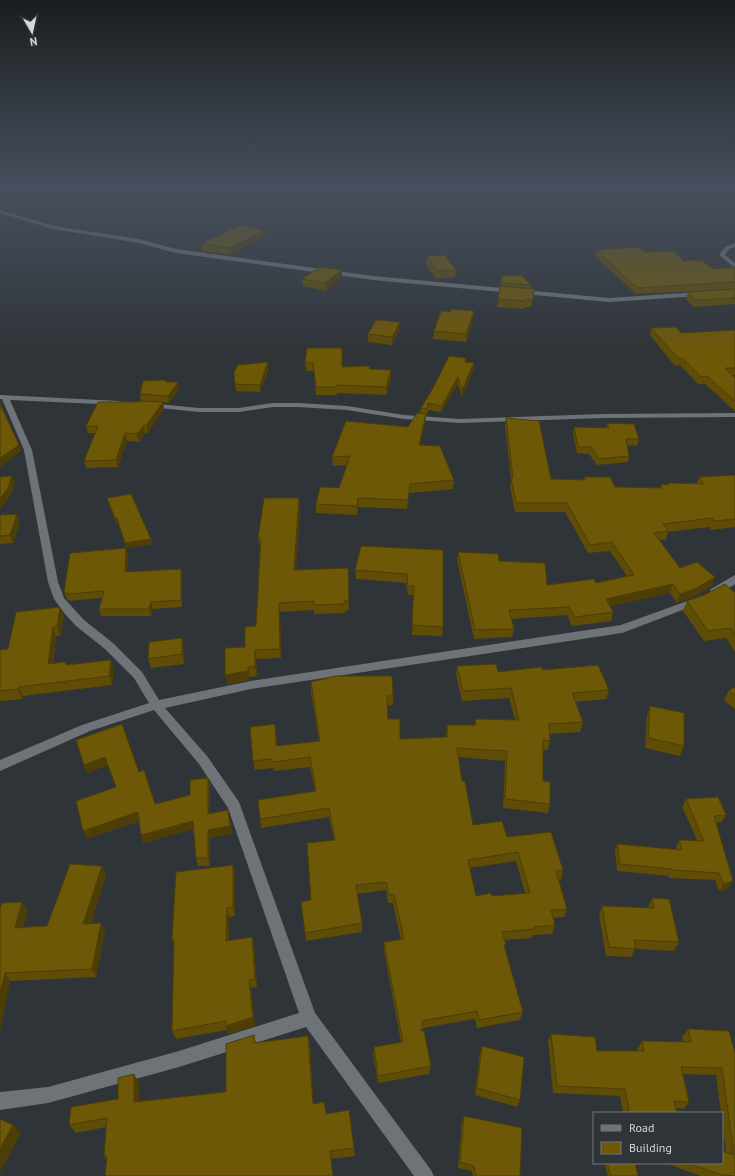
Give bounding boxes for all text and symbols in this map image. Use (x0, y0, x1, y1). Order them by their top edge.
north arrow (12, 12, 52, 52)
text: N (29, 34, 38, 49)
legend (593, 1112, 723, 1164)
text: Road (629, 1120, 654, 1135)
text: Building (629, 1140, 672, 1155)

